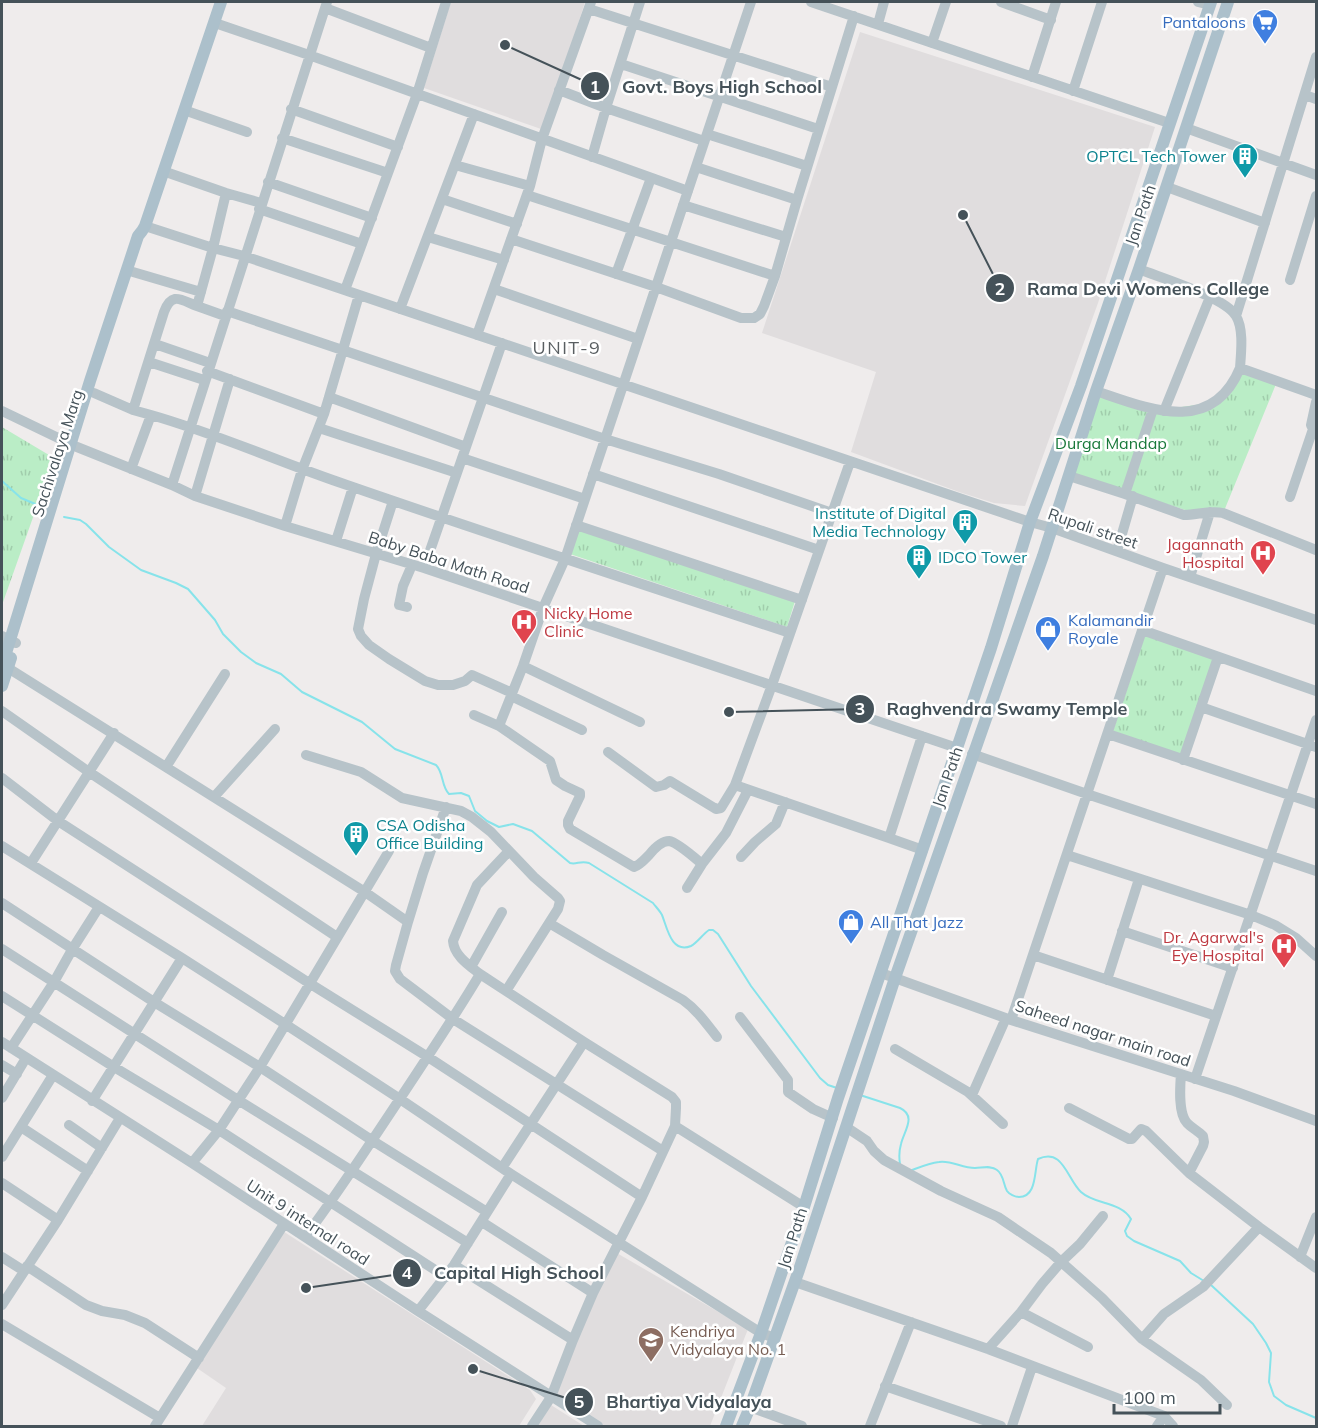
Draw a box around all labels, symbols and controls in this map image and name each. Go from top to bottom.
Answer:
supermarket icon: Pantaloons [1250,7,1280,45]
place label: Pantaloons [1162,12,1246,32]
callout: Govt. Boys High School [580,68,834,104]
text: 1 [590,75,600,98]
text: Govt. Boys High School [622,75,822,98]
building icon: OPTCL Tech Tower [1230,141,1260,179]
place label: OPTCL Tech Tower [1086,146,1226,166]
street label: Jan Path [1120,182,1160,248]
callout: Rama Devi Womens College [985,270,1281,306]
text: 2 [995,277,1005,300]
text: Rama Devi Womens College [1027,277,1269,300]
district label: UNIT-9 [533,336,601,359]
street label: Sachivalaya Marg [27,387,87,519]
park label: Durga Mandap [1055,433,1167,453]
place label: Institute of Digital Media Technology [812,503,946,541]
street label: Rupali street [1046,503,1141,553]
building icon: Institute of Digital Media Technology [950,507,980,545]
street label: Baby Baba Math Road [366,527,532,597]
place label: Jagannath Hospital [1167,534,1244,572]
hospital icon: Jagannath Hospital [1248,538,1278,576]
building icon: IDCO Tower [904,542,934,580]
place label: IDCO Tower [938,547,1027,567]
place label: Nicky Home Clinic [544,603,632,641]
hospital icon: Nicky Home Clinic [509,607,539,645]
place label: Kalamandir Royale [1068,610,1154,648]
shop icon: Kalamandir Royale [1033,614,1063,652]
callout: Raghvendra Swamy Temple [845,691,1140,727]
text: 3 [855,697,865,720]
text: Raghvendra Swamy Temple [887,697,1128,720]
street label: Jan Path [927,744,967,810]
place label: CSA Odisha Office Building [376,815,484,853]
building icon: CSA Odisha Office Building [341,819,371,857]
shop icon: All That Jazz [836,907,866,945]
place label: All That Jazz [870,912,963,932]
place label: Dr. Agarwal's Eye Hospital [1163,927,1264,965]
hospital icon: Dr. Agarwal's Eye Hospital [1269,931,1299,969]
street label: Saheed nagar main road [1013,995,1193,1071]
street label: Unit 9 internal road [243,1175,373,1269]
street label: Jan Path [773,1205,811,1271]
callout: Capital High School [392,1255,616,1291]
text: 4 [402,1261,413,1284]
text: Capital High School [434,1261,604,1284]
place label: Kendriya Vidyalaya No. 1 [670,1321,786,1359]
school or university icon: Kendriya Vidyalaya No. 1 [636,1325,666,1363]
scale bar [1114,1377,1220,1415]
callout: Bhartiya Vidyalaya [564,1384,784,1420]
text: 100 m [1123,1386,1176,1409]
text: 5 [574,1390,585,1413]
text: Bhartiya Vidyalaya [606,1390,772,1413]

